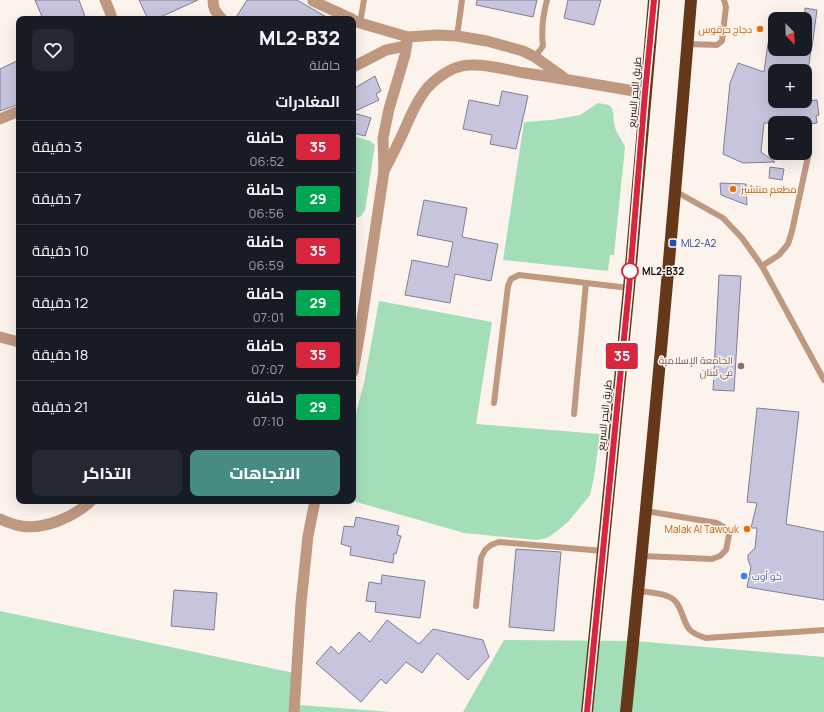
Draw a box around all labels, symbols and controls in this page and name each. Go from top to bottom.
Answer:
north arrow [768,12,812,56]
map controls [768,12,812,160]
place label: دجاج حرقوس [698,22,752,36]
marker: دجاج حرقوس [755,24,765,34]
text: ML2-B32 [259,25,340,51]
button: heart [32,29,74,71]
text: حافلة [310,56,340,74]
street label: طريق البحر السريع [624,56,644,128]
button: + [768,64,812,108]
text: المغادرات [275,91,340,112]
button: − [768,116,812,160]
text: حافلة [246,127,284,148]
text: 3 دقيقة [32,136,82,157]
text: 35 [310,137,326,156]
text: 06:52 [250,152,284,170]
text: حافلة [246,179,284,200]
place label: مطعم منتشيز [740,182,797,197]
marker: مطعم منتشيز [728,184,738,194]
text: 7 دقيقة [32,188,82,209]
text: 29 [309,189,327,208]
text: 06:56 [249,204,284,222]
text: حافلة [246,231,284,252]
place label: ML2-A2 [681,236,717,250]
marker: ML2-A2 [668,238,678,248]
text: 10 دقيقة [32,240,89,261]
text: 35 [310,241,326,260]
text: 06:59 [249,256,284,274]
marker: ML2-B32 [621,262,639,280]
place label: ML2-B32 [642,264,684,278]
text: حافلة [246,283,284,304]
text: 12 دقيقة [32,292,88,313]
text: 29 [309,293,327,312]
text: 07:01 [253,308,284,326]
text: حافلة [246,335,284,356]
line badge: 35 [604,343,640,369]
text: 18 دقيقة [32,344,89,365]
text: 35 [310,345,326,364]
text: 35 [614,346,630,365]
place label: الجامعة الإسلامية في لبنان [659,353,733,380]
text: 07:07 [251,360,284,378]
marker: الجامعة الإسلامية في لبنان [736,361,746,371]
street label: طريق البحر السريع [593,379,615,451]
text: حافلة [246,387,284,408]
text: 21 دقيقة [32,396,88,417]
text: 29 [309,397,327,416]
text: 07:10 [253,412,284,430]
button: التذاكر [32,450,182,496]
button: الاتجاهات [190,450,340,496]
place label: Malak Al Tawouk [665,522,740,536]
marker: Malak Al Tawouk [742,524,752,534]
place label: كو أوب [752,569,782,583]
marker: كو أوب [739,571,749,581]

